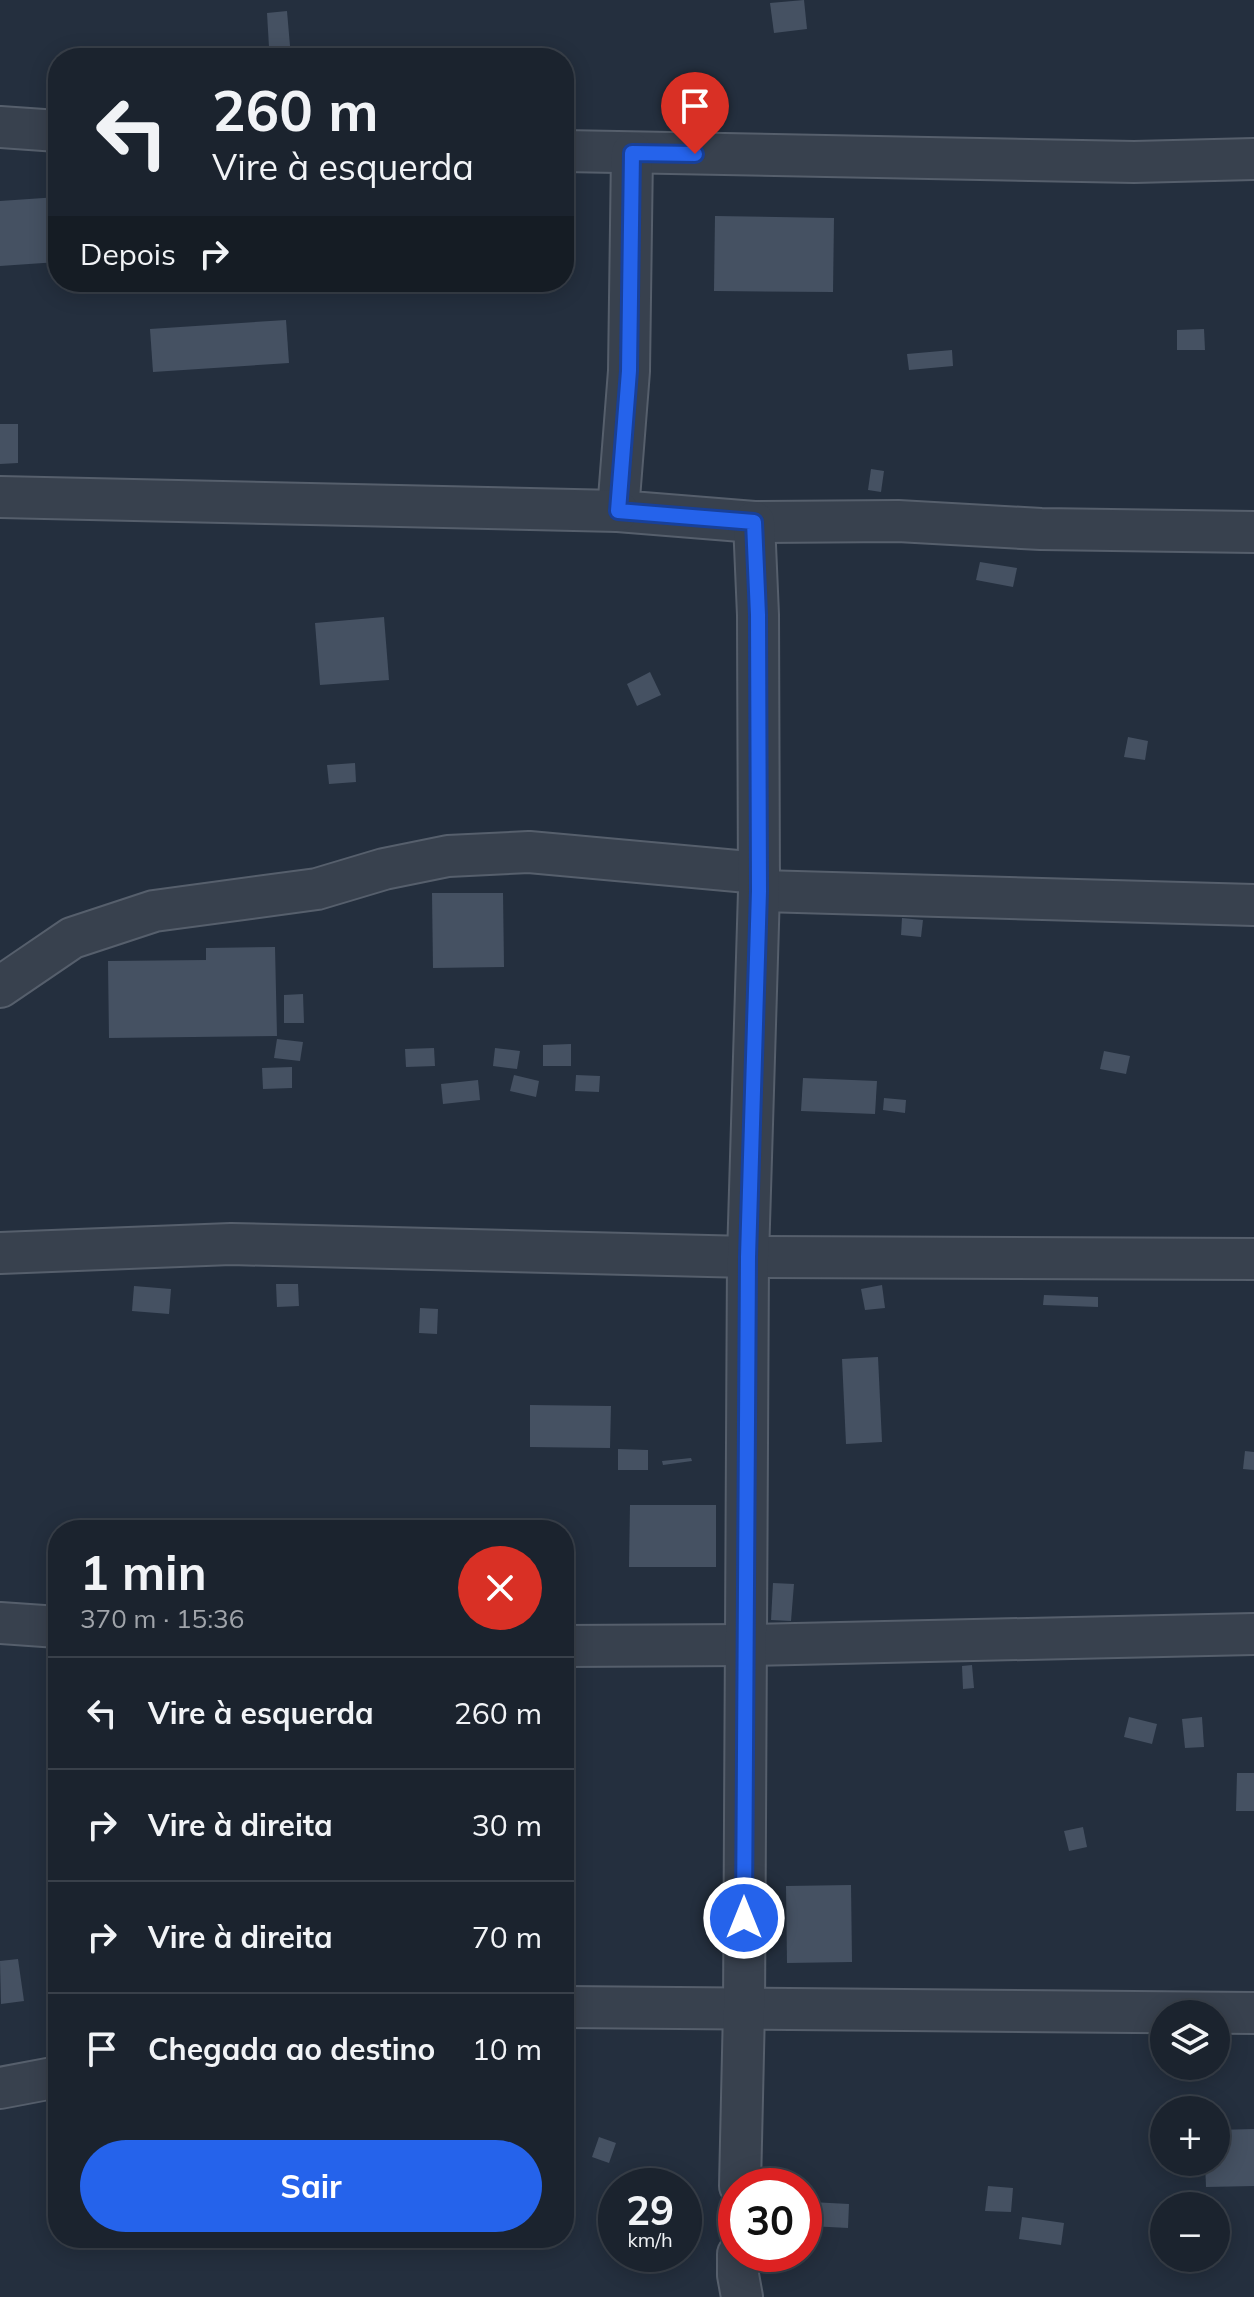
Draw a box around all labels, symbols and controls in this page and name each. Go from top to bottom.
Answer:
pin [661,72,729,154]
text: 260 m [212,75,379,145]
icon: left [80,80,184,184]
icon: arrive [673,84,717,128]
text: Vire à esquerda [212,144,474,189]
icon: right [192,232,236,276]
text: Depois [80,235,176,273]
text: 1 min [80,1542,207,1602]
button: close [458,1546,542,1630]
text: 370 m · 15:36 [80,1602,244,1635]
icon: left [80,1691,124,1735]
text: Vire à esquerda [148,1694,374,1732]
text: 260 m [454,1694,542,1732]
icon: right [80,1803,124,1847]
text: Vire à direita [148,1806,333,1844]
text: 30 m [472,1806,542,1844]
position arrow [702,1876,786,1960]
icon: right [80,1915,124,1959]
text: Vire à direita [148,1918,333,1956]
text: 70 m [472,1918,542,1956]
map controls [1150,2000,1230,2272]
button: layers [1150,2000,1230,2080]
icon: arrive [80,2027,124,2071]
text: Chegada ao destino [148,2030,435,2068]
text: 10 m [472,2030,542,2068]
button: + [1150,2096,1230,2176]
button: Sair [80,2140,542,2232]
speed limit sign: 30 [718,2168,822,2272]
text: 29 [626,2185,674,2235]
button: − [1150,2192,1230,2272]
text: km/h [627,2227,673,2252]

